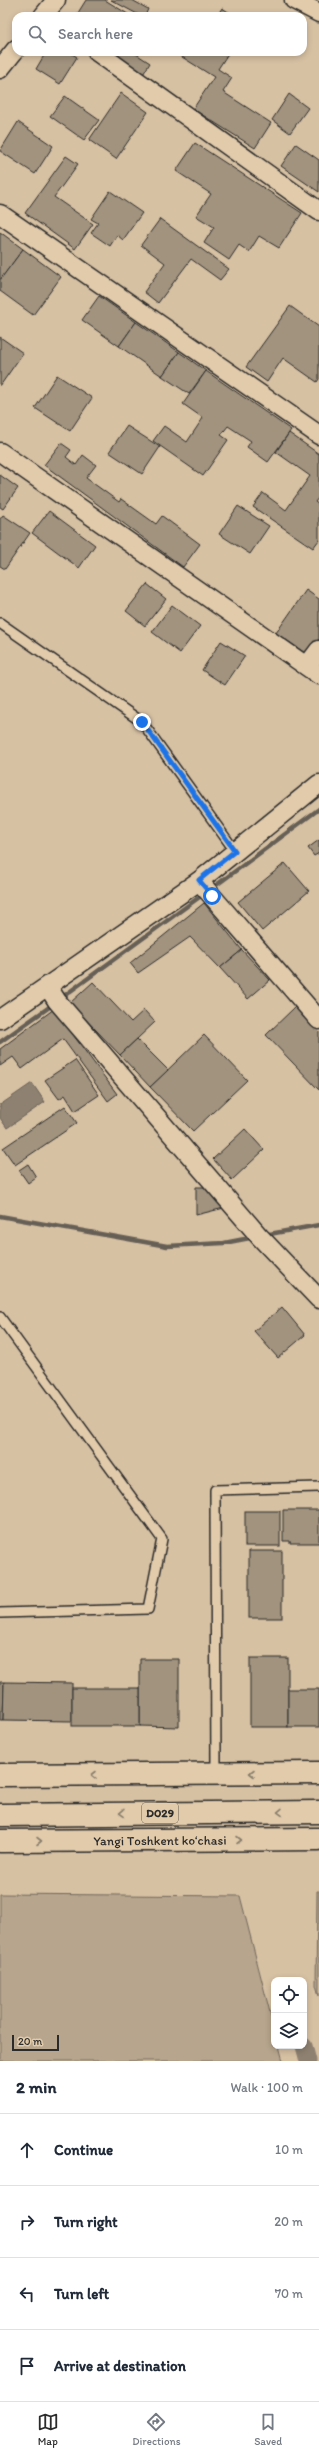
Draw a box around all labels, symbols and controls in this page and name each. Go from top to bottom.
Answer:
search box [12,12,307,56]
icon: search [26,23,48,45]
text: Search here [58,25,133,43]
route end [133,713,151,731]
route start [203,887,221,905]
one-way arrow [249,1769,255,1778]
one-way arrow [91,1771,97,1779]
road number: D029 [142,1803,178,1823]
one-way arrow [277,1808,283,1816]
one-way arrow [119,1809,125,1817]
street label: Yangi Toshkent ko‘chasi [93,1832,227,1848]
one-way arrow [236,1836,242,1844]
one-way arrow [36,1837,42,1845]
map controls [271,1977,307,2049]
button: locate [271,1977,307,2013]
button: layers [271,2013,307,2049]
scale bar [12,2033,59,2052]
text: 20 m [18,2035,42,2048]
text: 2 min [16,2077,56,2097]
text: Walk · 100 m [230,2080,303,2095]
icon: ahead [16,2139,38,2161]
text: Continue [54,2141,113,2159]
text: 10 m [275,2142,303,2157]
icon: right [16,2211,38,2233]
text: Turn right [54,2213,118,2231]
text: 20 m [274,2214,303,2229]
icon: left [16,2283,38,2305]
text: Turn left [54,2285,109,2303]
text: 70 m [275,2286,303,2301]
icon: arrive [16,2355,38,2377]
text: Arrive at destination [54,2357,186,2375]
tab: Map [37,2411,59,2448]
tab: Directions [132,2411,181,2448]
tab: Saved [254,2411,282,2448]

